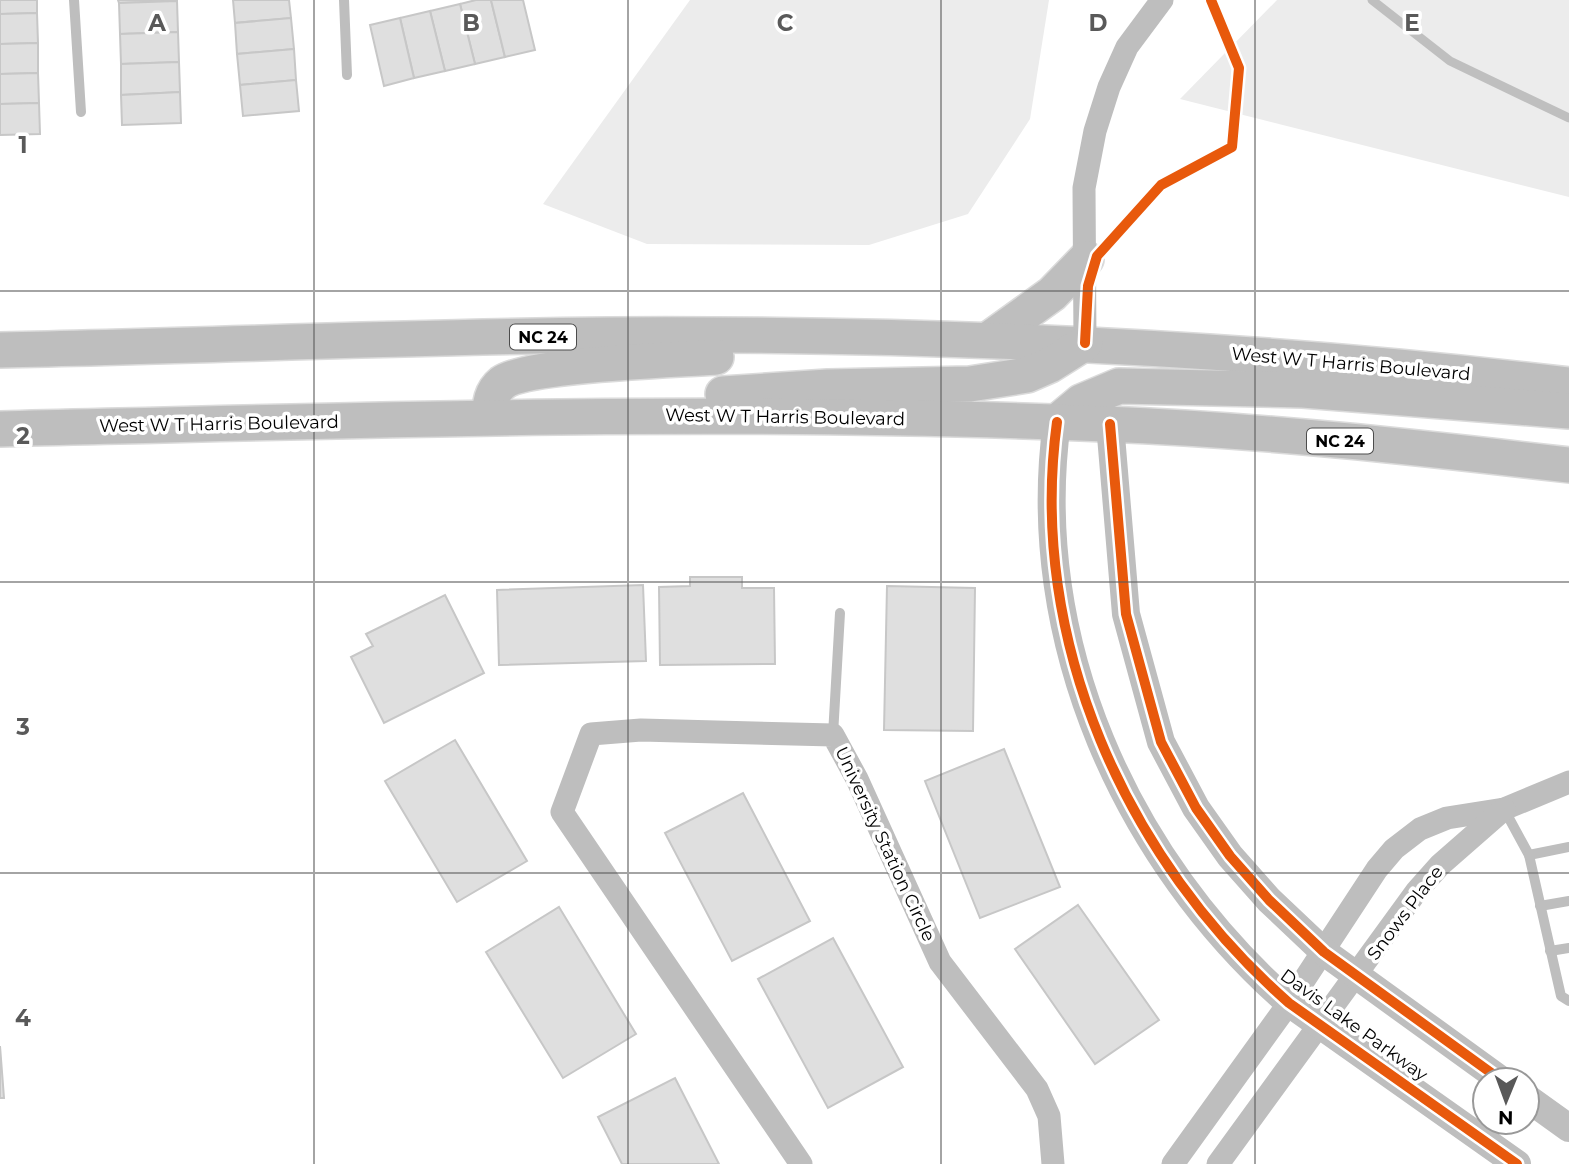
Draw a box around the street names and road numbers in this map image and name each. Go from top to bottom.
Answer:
road number: NC 24 [510,324,576,350]
street label: West W T Harris Boulevard [1231,343,1471,385]
street label: West W T Harris Boulevard [665,404,905,430]
street label: West W T Harris Boulevard [99,411,339,437]
road number: NC 24 [1307,428,1373,454]
street label: University Station Circle [830,743,940,945]
street label: Snows Place [1362,861,1448,965]
street label: Davis Lake Parkway [1276,964,1432,1086]

